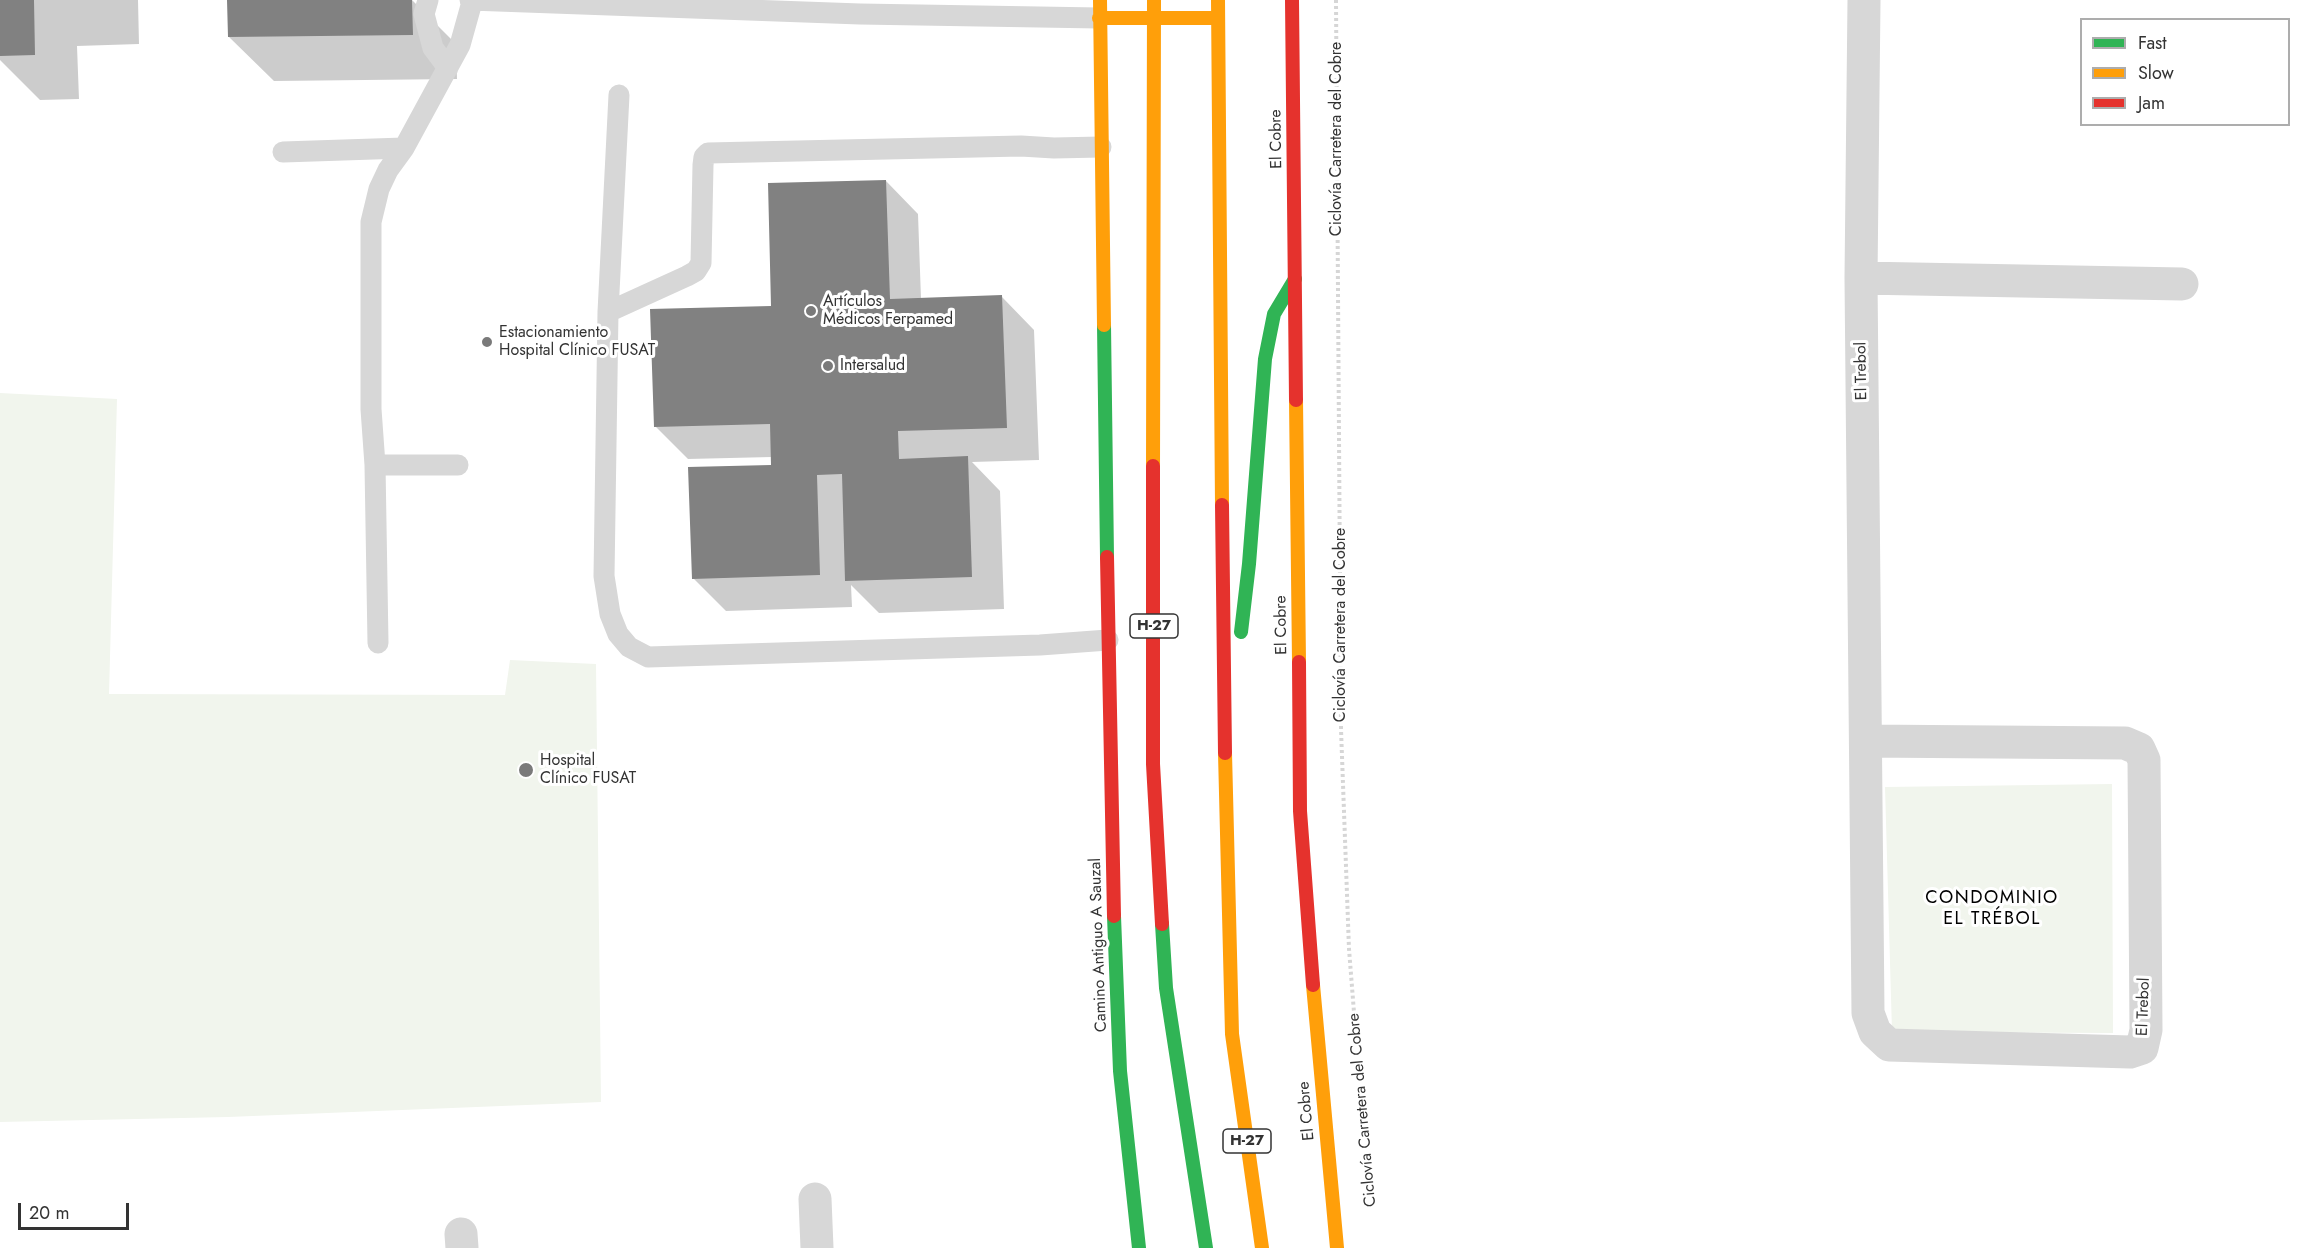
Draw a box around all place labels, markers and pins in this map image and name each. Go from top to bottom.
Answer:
place label: Artículos Médicos Ferpamed [823,292,953,330]
marker: Artículos Médicos Ferpamed [804,304,818,318]
place label: Estacionamiento Hospital Clínico FUSAT [499,323,655,361]
marker: Estacionamiento Hospital Clínico FUSAT [480,335,494,349]
place label: Intersalud [840,356,905,376]
marker: Intersalud [821,359,835,373]
place label: Hospital Clínico FUSAT [540,751,636,789]
marker: Hospital Clínico FUSAT [517,761,535,779]

